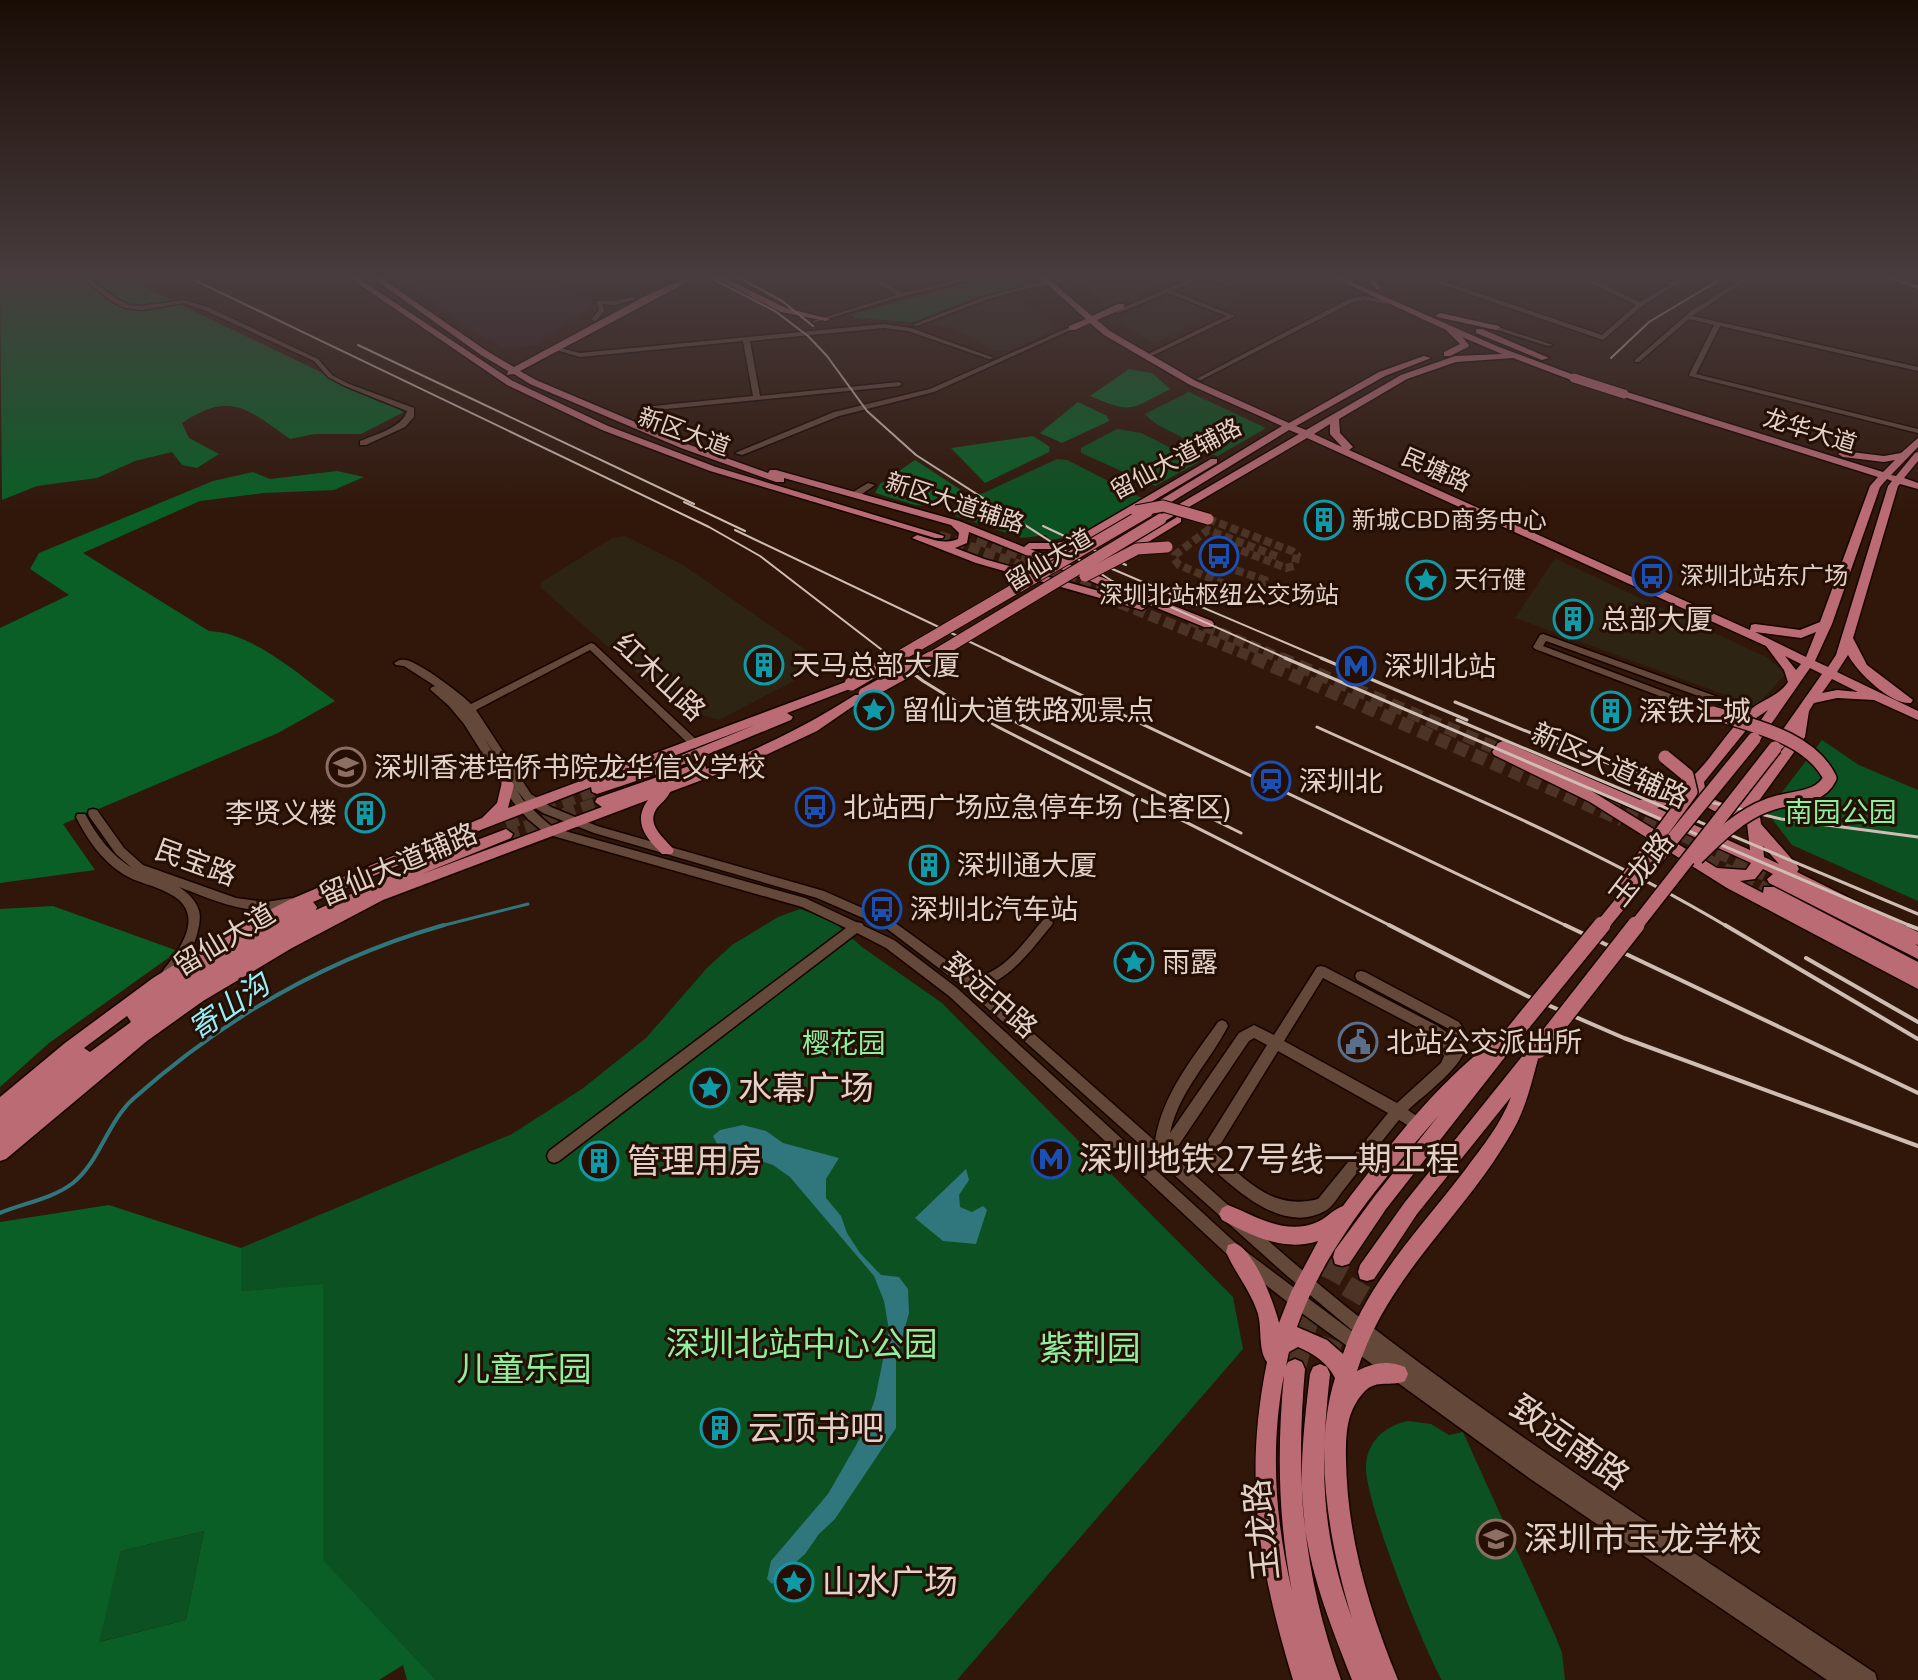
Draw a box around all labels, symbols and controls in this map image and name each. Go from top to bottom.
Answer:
street label: 新区大道 [634,401,735,462]
street label: 龙华大道 [1760,402,1861,458]
street label: 留仙大道辅路 [1105,411,1246,505]
street label: 民塘路 [1397,441,1475,497]
street label: 新区大道辅路 [882,466,1028,539]
building icon: 新城CBD商务中心 [1303,499,1345,541]
place label: 新城CBD商务中心 [1352,504,1547,534]
street label: 留仙大道 [1000,522,1097,597]
bus stop icon: 深圳北站枢纽公交场站 [1198,535,1240,577]
bus stop icon: 深圳北站东广场 [1631,555,1673,597]
place icon: 天行健 [1405,559,1447,601]
place label: 深圳北站东广场 [1680,560,1848,590]
place label: 天行健 [1454,564,1526,594]
place label: 深圳北站枢纽公交场站 [1099,579,1339,609]
building icon: 总部大厦 [1552,598,1594,640]
place label: 总部大厦 [1601,601,1713,636]
street label: 红木山路 [607,626,713,728]
building icon: 天马总部大厦 [743,644,785,686]
metro station icon: 深圳北站 [1335,645,1377,687]
place label: 天马总部大厦 [792,647,960,682]
place label: 深圳北站 [1384,648,1496,683]
place icon: 留仙大道铁路观景点 [853,689,895,731]
building icon: 深铁汇城 [1590,690,1632,732]
place label: 留仙大道铁路观景点 [902,692,1154,727]
place label: 深铁汇城 [1639,693,1751,728]
street label: 新区大道辅路 [1526,714,1694,815]
school or university icon: 深圳香港培侨书院龙华信义学校 [325,746,367,788]
place label: 深圳香港培侨书院龙华信义学校 [374,749,766,784]
station icon: 深圳北 [1250,760,1292,802]
place label: 深圳北 [1299,763,1383,798]
bus stop icon: 北站西广场应急停车场 (上客区) [794,786,836,828]
place label: 北站西广场应急停车场 (上客区) [843,789,1232,824]
building icon: 李贤义楼 [344,792,386,834]
park label: 南园公园 [1785,794,1897,829]
place label: 李贤义楼 [225,795,337,830]
street label: 留仙大道辅路 [314,815,482,912]
street label: 玉龙路 [1601,825,1680,913]
street label: 民宝路 [151,831,242,892]
building icon: 深圳通大厦 [908,844,950,886]
place label: 深圳通大厦 [957,847,1097,882]
bus stop icon: 深圳北汽车站 [861,888,903,930]
place label: 深圳北汽车站 [910,891,1078,926]
street label: 留仙大道 [167,895,281,982]
place icon: 雨露 [1113,941,1155,983]
place label: 雨露 [1162,944,1218,979]
street label: 致远中路 [938,945,1045,1045]
water label: 寄山沟 [181,963,279,1048]
public building icon: 北站公交派出所 [1337,1021,1379,1063]
place label: 北站公交派出所 [1386,1024,1582,1059]
park label: 樱花园 [802,1025,886,1060]
place label: 水幕广场 [738,1066,874,1109]
place icon: 水幕广场 [689,1067,731,1109]
place label: 深圳地铁27号线一期工程 [1079,1137,1460,1180]
metro station icon: 深圳地铁27号线一期工程 [1030,1138,1072,1180]
place label: 管理用房 [627,1139,763,1182]
building icon: 管理用房 [578,1140,620,1182]
park label: 深圳北站中心公园 [666,1322,938,1365]
park label: 紫荆园 [1039,1326,1141,1369]
park label: 儿童乐园 [456,1347,592,1390]
street label: 致远南路 [1502,1385,1638,1498]
place label: 云顶书吧 [748,1406,884,1449]
building icon: 云顶书吧 [699,1407,741,1449]
street label: 玉龙路 [1234,1477,1287,1583]
place label: 深圳市玉龙学校 [1524,1517,1762,1560]
school or university icon: 深圳市玉龙学校 [1475,1518,1517,1560]
place label: 山水广场 [822,1560,958,1603]
place icon: 山水广场 [773,1561,815,1603]

